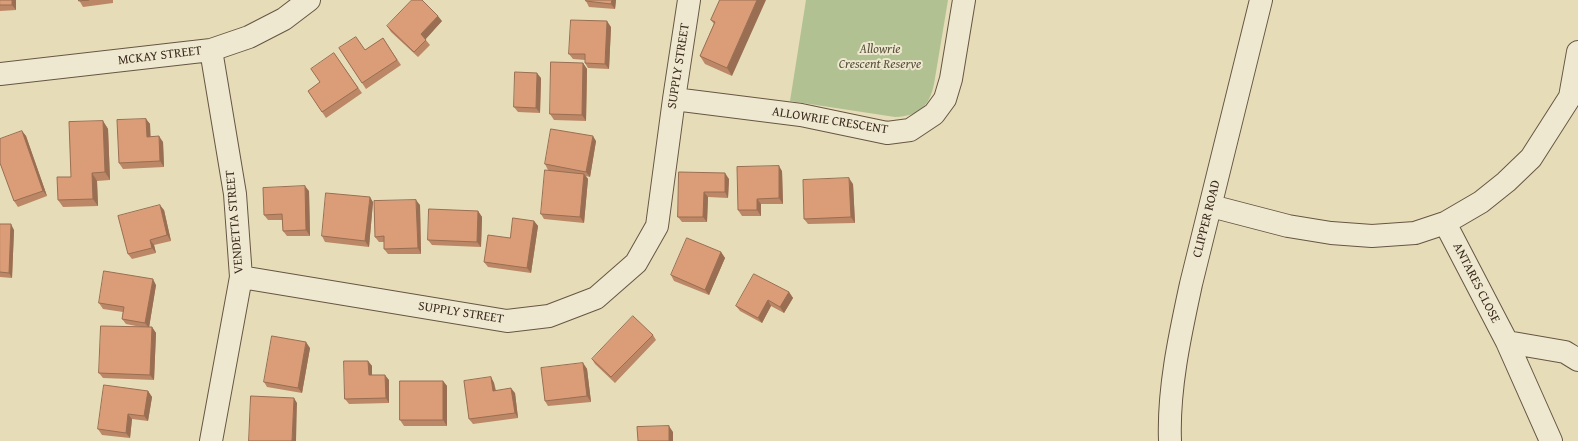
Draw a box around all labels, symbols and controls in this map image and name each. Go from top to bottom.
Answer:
street label: SUPPLY STREET [665,22,693,110]
park label: Allowrie Crescent Reserve [839,42,921,73]
street label: MCKAY STREET [117,43,203,69]
street label: ALLOWRIE CRESCENT [771,104,889,138]
street label: VENDETTA STREET [223,169,247,275]
street label: CLIPPER ROAD [1190,179,1224,259]
street label: ANTARES CLOSE [1449,240,1503,326]
street label: SUPPLY STREET [417,299,505,327]

